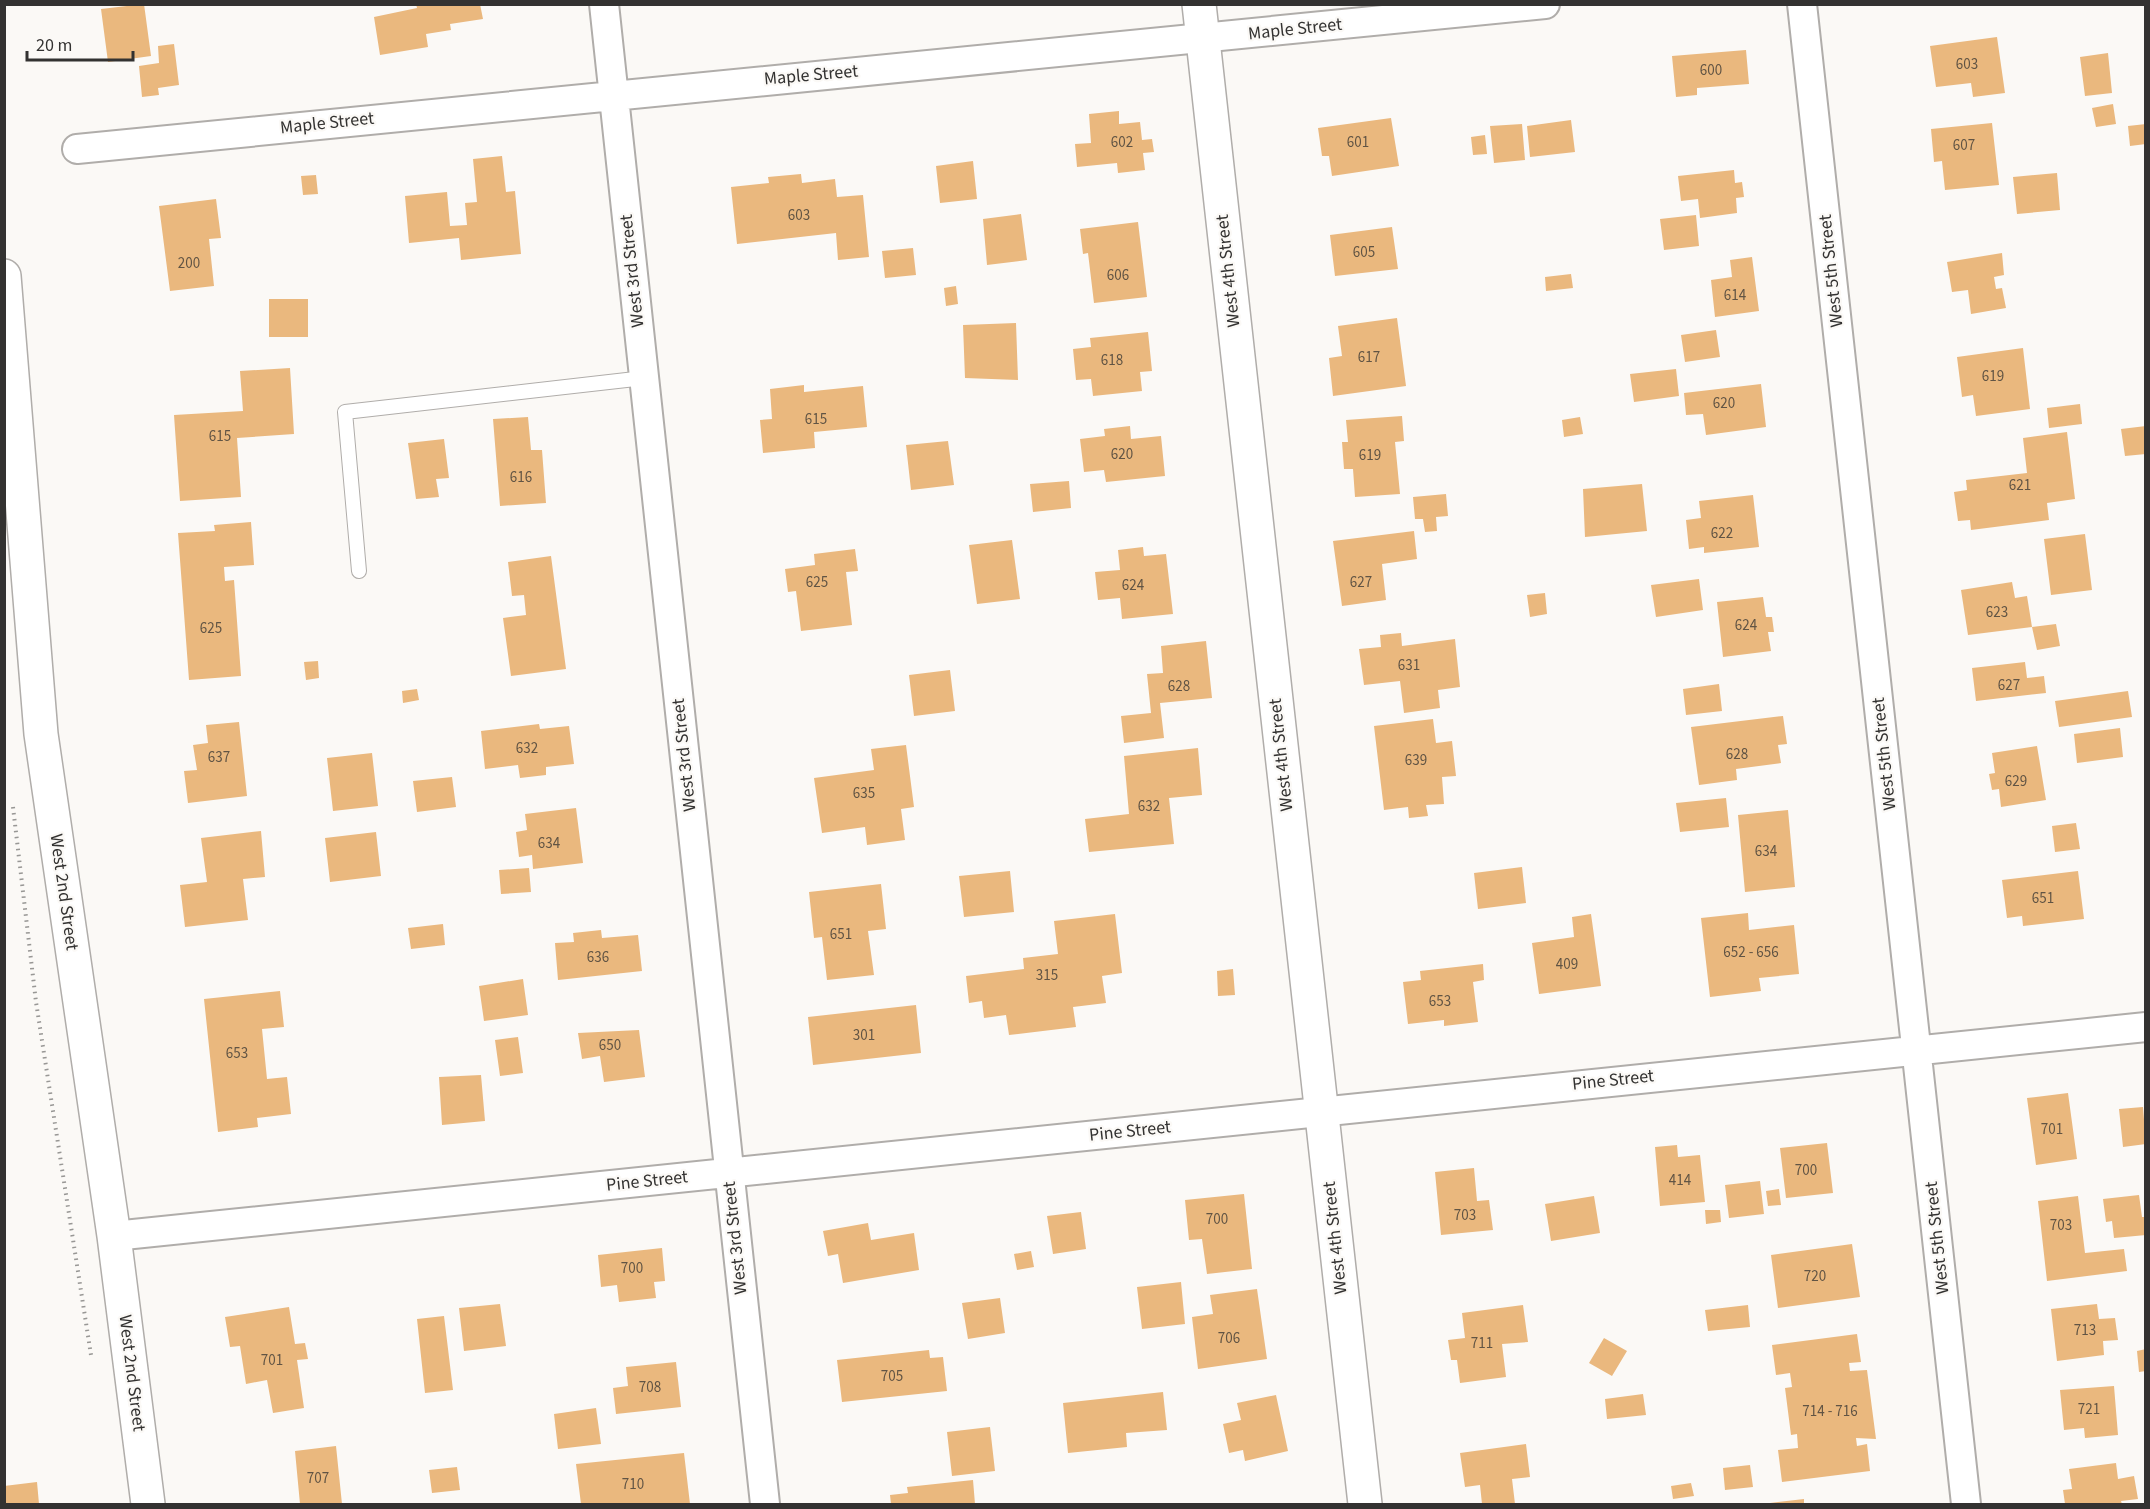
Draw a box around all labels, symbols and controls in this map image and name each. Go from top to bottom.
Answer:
street label: Maple Street [1247,12,1343,46]
scale bar [27,24,134,62]
text: 20 m [36,33,72,58]
house number: 603 [1956,54,1978,75]
street label: Maple Street [763,58,859,92]
house number: 600 [1700,60,1722,81]
street label: Maple Street [279,106,375,140]
house number: 602 [1111,132,1133,153]
house number: 601 [1347,132,1369,153]
house number: 607 [1953,135,1975,156]
house number: 603 [788,205,810,226]
street label: West 3rd Street [614,213,650,329]
street label: West 4th Street [1210,213,1246,329]
street label: West 5th Street [1813,213,1849,329]
house number: 605 [1353,242,1375,263]
house number: 200 [178,253,200,274]
house number: 606 [1107,265,1129,286]
house number: 614 [1724,285,1747,306]
house number: 617 [1358,347,1380,368]
house number: 618 [1101,350,1123,371]
house number: 619 [1982,366,2004,387]
house number: 620 [1713,393,1735,414]
house number: 615 [805,409,827,430]
house number: 615 [209,426,231,447]
house number: 620 [1111,444,1133,465]
house number: 619 [1359,445,1381,466]
house number: 616 [510,467,532,488]
house number: 621 [2009,475,2031,496]
house number: 622 [1711,523,1733,544]
house number: 625 [806,572,828,593]
house number: 627 [1350,572,1372,593]
house number: 624 [1122,575,1145,596]
house number: 623 [1986,602,2008,623]
house number: 624 [1735,615,1758,636]
house number: 625 [200,618,222,639]
house number: 631 [1398,655,1420,676]
house number: 627 [1998,675,2020,696]
house number: 628 [1168,676,1190,697]
street label: West 5th Street [1866,696,1902,812]
street label: West 3rd Street [666,697,702,813]
street label: West 4th Street [1263,697,1299,813]
house number: 632 [516,738,538,759]
house number: 628 [1726,744,1748,765]
house number: 637 [208,747,230,768]
house number: 639 [1405,750,1427,771]
house number: 629 [2005,771,2027,792]
house number: 635 [853,783,875,804]
house number: 632 [1138,796,1160,817]
street label: West 2nd Street [43,832,85,952]
house number: 634 [538,833,561,854]
house number: 634 [1755,841,1778,862]
house number: 651 [2032,888,2054,909]
house number: 651 [830,924,852,945]
house number: 652 - 656 [1723,942,1779,963]
house number: 636 [587,947,609,968]
house number: 409 [1556,954,1578,975]
house number: 315 [1036,965,1058,986]
house number: 653 [1429,991,1451,1012]
house number: 301 [853,1025,875,1046]
house number: 650 [599,1035,621,1056]
house number: 653 [226,1043,248,1064]
street label: Pine Street [1571,1063,1655,1097]
street label: Pine Street [1088,1114,1172,1148]
house number: 701 [2041,1119,2063,1140]
house number: 700 [1795,1160,1817,1181]
street label: Pine Street [605,1164,689,1198]
house number: 414 [1669,1170,1692,1191]
street label: West 3rd Street [717,1180,753,1296]
street label: West 4th Street [1317,1180,1353,1296]
street label: West 5th Street [1919,1180,1955,1296]
house number: 703 [1454,1205,1476,1226]
house number: 700 [1206,1209,1228,1230]
house number: 703 [2050,1215,2072,1236]
house number: 700 [621,1258,643,1279]
house number: 720 [1804,1266,1826,1287]
street label: West 2nd Street [112,1313,152,1433]
house number: 713 [2074,1320,2096,1341]
house number: 706 [1218,1328,1240,1349]
house number: 711 [1471,1333,1493,1354]
house number: 701 [261,1350,283,1371]
house number: 705 [881,1366,903,1387]
house number: 708 [639,1377,661,1398]
house number: 721 [2078,1399,2100,1420]
house number: 714 - 716 [1802,1401,1858,1422]
house number: 707 [307,1468,329,1489]
house number: 710 [622,1474,644,1495]

